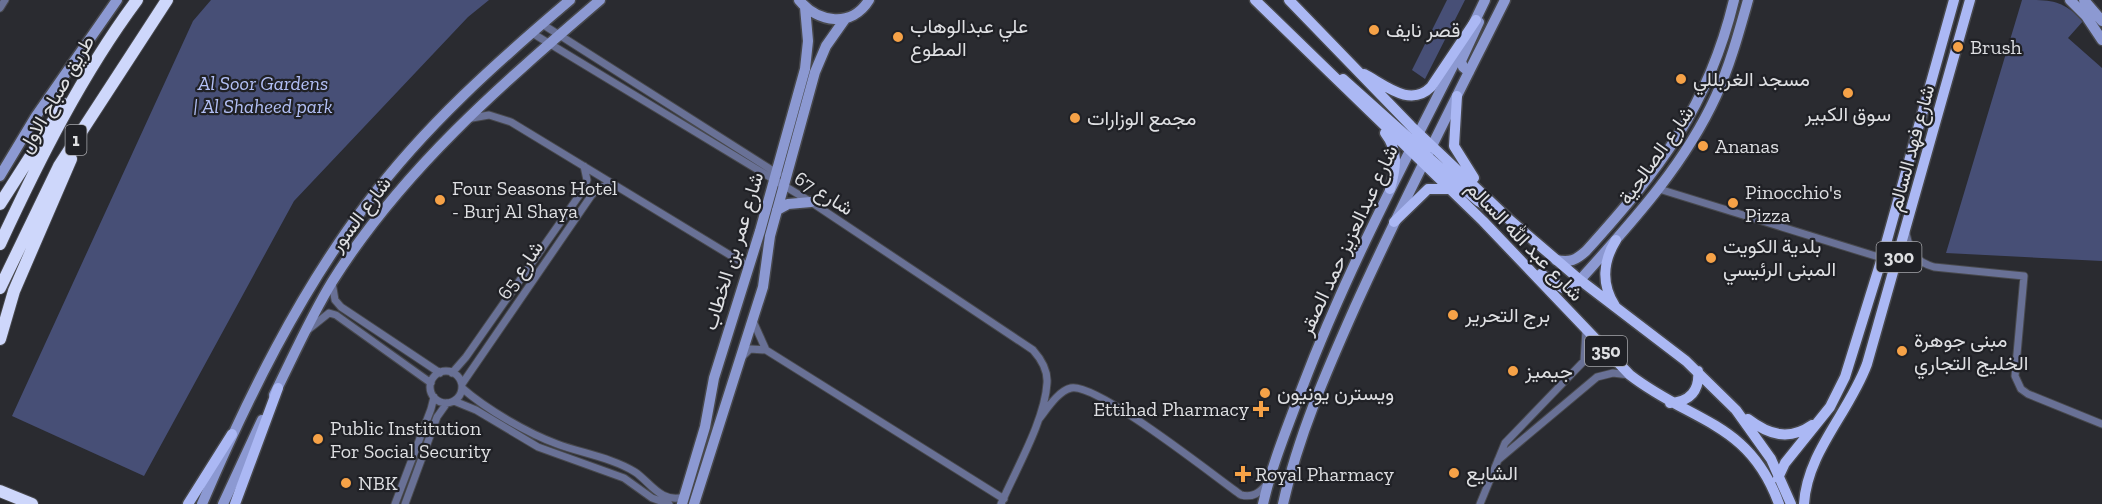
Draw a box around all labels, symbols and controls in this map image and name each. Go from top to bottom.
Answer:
place label: علي عبدالوهاب المطوع [910,14,1028,63]
place label: قصر نايف [1386,18,1460,43]
marker: قصر نايف [1367,23,1381,37]
marker: علي عبدالوهاب المطوع [891,30,905,44]
street label: طريق صباح الاول [13,31,101,158]
place label: Brush [1970,35,2022,59]
marker: Brush [1951,40,1965,54]
place label: مسجد الغربللي [1693,67,1810,96]
park label: Al Soor Gardens | Al Shaheed park [193,71,333,118]
marker: مسجد الغربللي [1674,72,1688,86]
street label: شارع فهد السالم [1883,82,1941,214]
marker: سوق الكبير [1841,86,1855,100]
street label: شارع الصالحية [1613,101,1700,210]
place label: سوق الكبير [1804,102,1891,127]
place label: مجمع الوزارات [1087,106,1196,132]
marker: مجمع الوزارات [1068,111,1082,125]
road number: 1 [66,125,86,155]
place label: Ananas [1715,134,1779,158]
marker: Ananas [1696,139,1710,153]
street label: شارع عبدالعزيز حمد الصقر [1293,141,1404,341]
street label: شارع 67 [789,166,858,222]
street label: شارع عمر بن الخطاب [698,169,770,334]
street label: شارع السور [323,172,398,258]
place label: Four Seasons Hotel - Burj Al Shaya [452,176,617,223]
street label: شارع عبد الله السالم [1460,176,1589,308]
place label: Pinocchio's Pizza [1745,180,1842,227]
marker: Four Seasons Hotel - Burj Al Shaya [433,193,447,207]
marker: Pinocchio's Pizza [1726,196,1740,210]
place label: بلدية الكويت المبنى الرئيسي [1723,234,1836,286]
street label: شارع 65 [492,236,550,305]
road number: 300 [1876,242,1922,272]
marker: بلدية الكويت المبنى الرئيسي [1704,251,1718,265]
place label: برج التحرير [1464,303,1550,329]
marker: برج التحرير [1446,308,1460,322]
place label: مبنى جوهرة الخليج التجاري [1914,328,2028,380]
road number: 350 [1585,336,1627,366]
marker: مبنى جوهرة الخليج التجاري [1895,344,1909,358]
place label: جيميز [1524,359,1573,384]
marker: جيميز [1506,364,1520,378]
place label: ويسترن يونيون [1277,381,1394,406]
marker: ويسترن يونيون [1258,386,1272,400]
place label: Ettihad Pharmacy [1093,397,1250,421]
marker: Ettihad Pharmacy [1254,402,1268,416]
place label: Public Institution For Social Security [330,416,492,463]
marker: Public Institution For Social Security [311,432,325,446]
place label: الشايع [1466,461,1518,487]
place label: Royal Pharmacy [1255,462,1395,486]
marker: الشايع [1447,466,1461,480]
marker: Royal Pharmacy [1236,467,1250,481]
place label: NBK [358,471,398,495]
marker: NBK [339,476,353,490]

